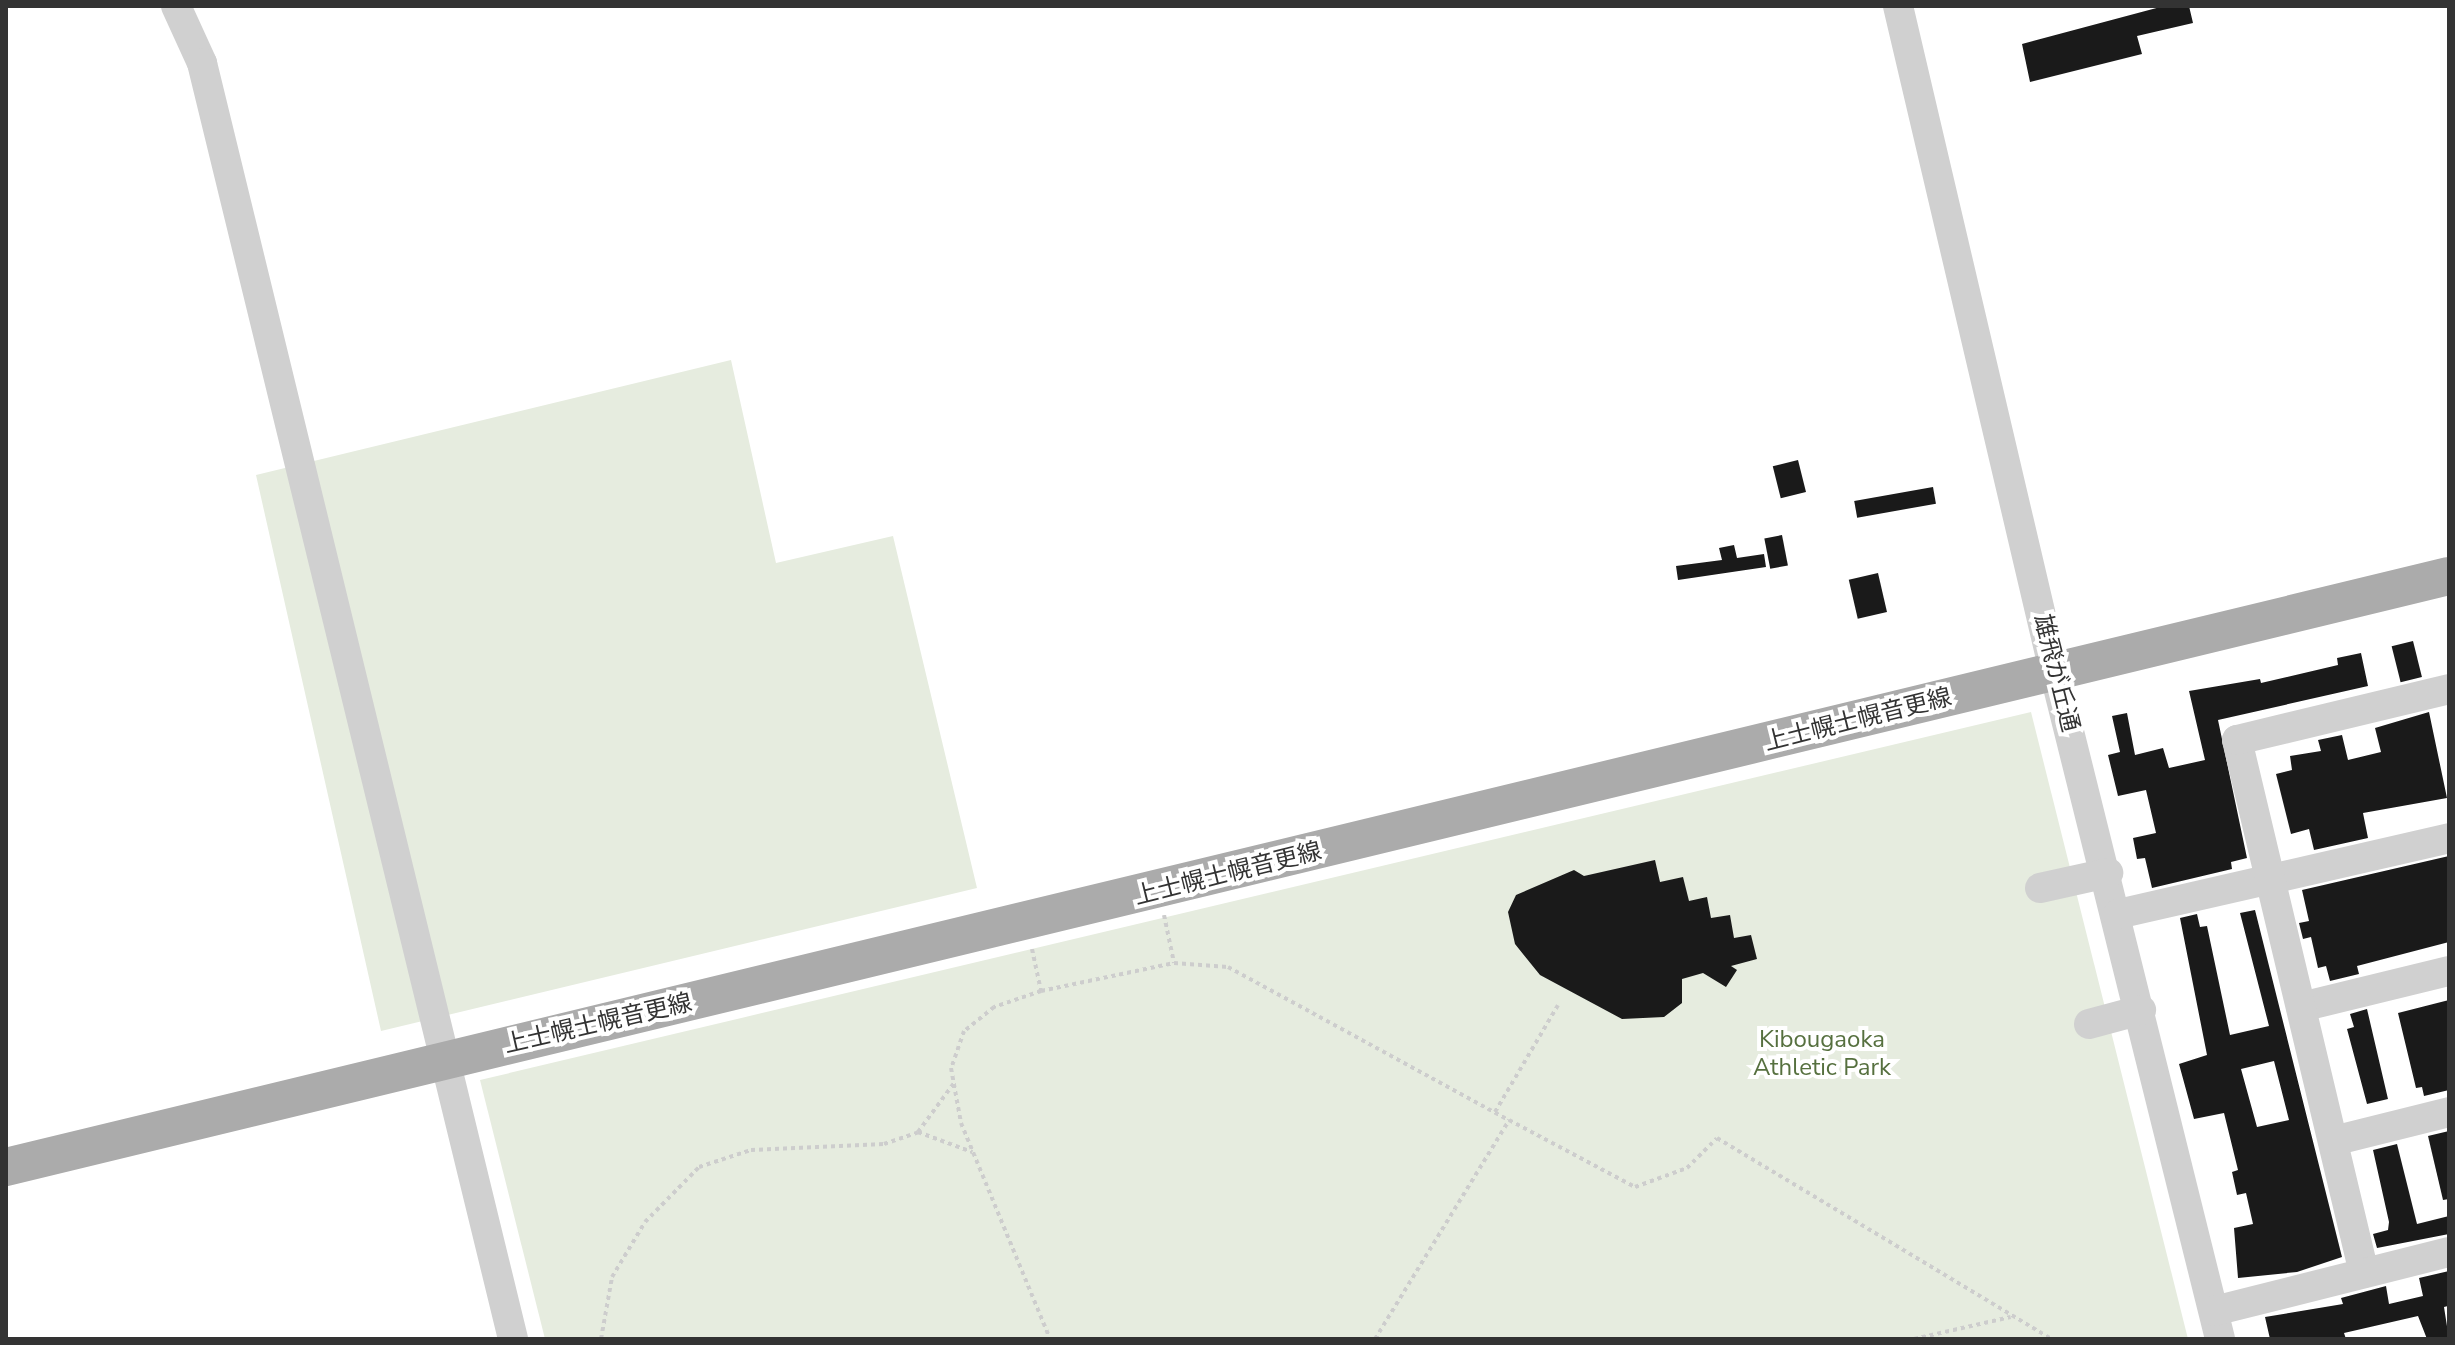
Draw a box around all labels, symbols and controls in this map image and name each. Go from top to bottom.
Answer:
street label: 雄飛が丘通 [2028,611,2084,735]
street label: 上士幌士幌音更線 [1761,683,1955,757]
street label: 上士幌士幌音更線 [1131,837,1325,911]
street label: 上士幌士幌音更線 [501,988,695,1060]
park label: Kibougaoka Athletic Park [1753,1026,1891,1082]

